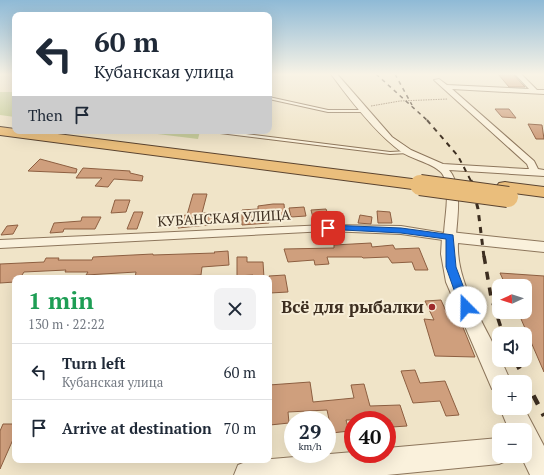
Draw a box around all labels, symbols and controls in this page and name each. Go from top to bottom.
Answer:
text: 60 m [94,23,159,60]
icon: left [28,28,80,80]
text: Кубанская улица [94,59,234,83]
icon: arrive [71,104,93,126]
text: Then [28,105,63,125]
street label: КУБАНСКАЯ УЛИЦА [157,204,292,230]
pin [311,211,345,245]
icon: arrive [317,217,339,239]
north arrow [492,279,532,319]
map controls [492,279,532,463]
text: 1 min [28,284,94,316]
position arrow [445,286,487,328]
button: close [214,288,256,330]
place label: Всё для рыбалки [281,295,424,318]
marker: Всё для рыбалки [427,302,437,312]
text: 130 m · 22:22 [28,315,105,333]
button: sound [492,327,532,367]
text: Turn left [62,353,126,373]
icon: left [28,361,50,383]
text: 60 m [223,362,256,382]
text: Кубанская улица [62,373,163,391]
button: + [492,375,532,415]
speed limit sign: 40 [344,411,396,463]
icon: arrive [28,417,50,439]
text: Arrive at destination [62,418,212,438]
text: 70 m [224,418,256,438]
text: 29 [299,418,321,445]
button: − [492,423,532,463]
text: km/h [298,440,322,453]

